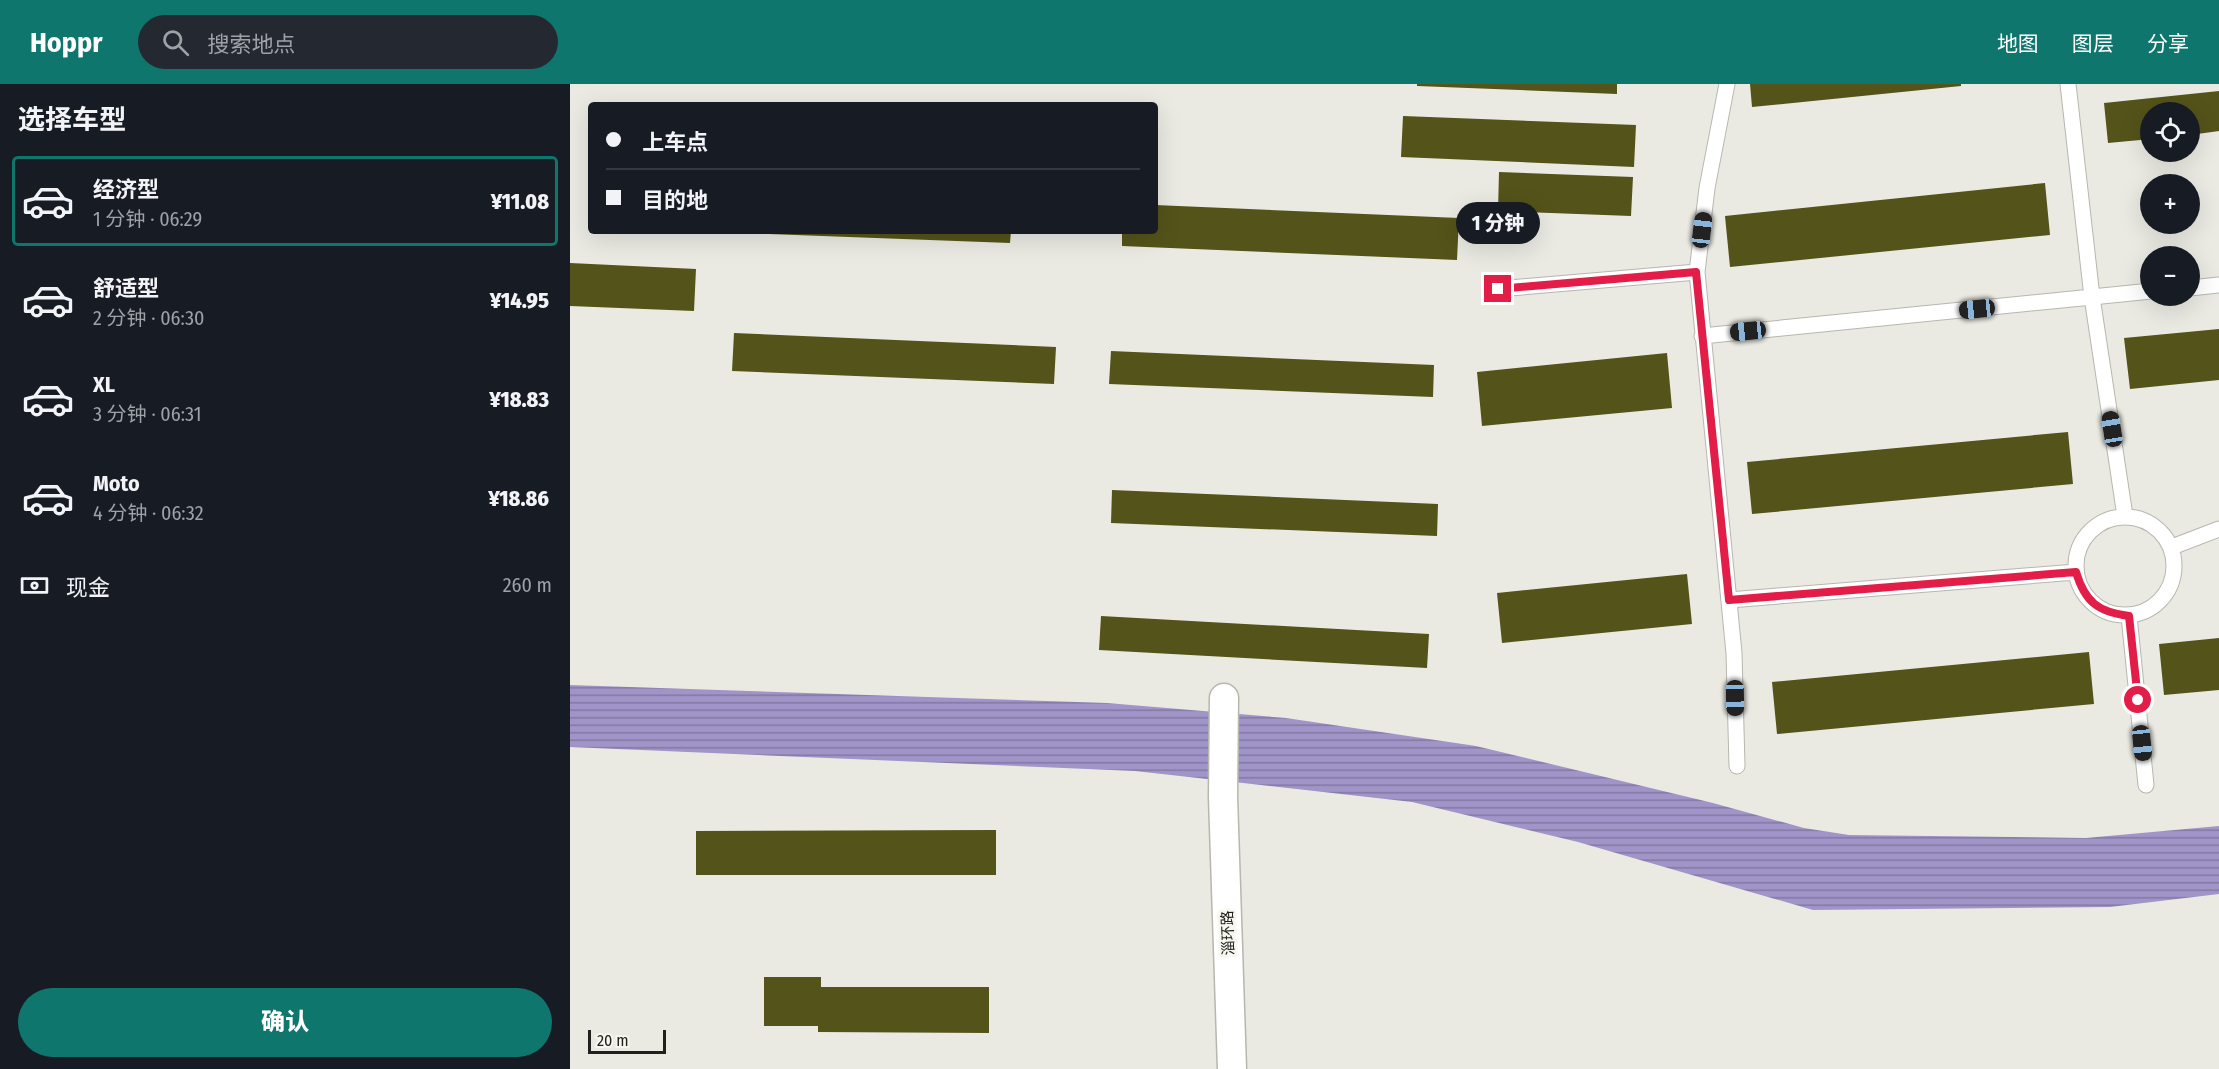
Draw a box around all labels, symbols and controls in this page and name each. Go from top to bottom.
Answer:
search box [138,15,558,69]
text: Hoppr [30,26,102,59]
icon: search [159,26,192,59]
text: 搜索地点 [207,31,295,58]
text: 地图 [1997,31,2039,57]
text: 图层 [2072,31,2114,57]
text: 分享 [2147,31,2189,57]
map controls [2140,102,2200,306]
button: locate [2140,102,2200,162]
text: 选择车型 [18,104,126,136]
text: 上车点 [642,129,708,156]
icon: car [21,174,75,228]
button: + [2140,174,2200,234]
text: 经济型 [93,176,159,203]
text: 目的地 [642,187,708,214]
text: ¥11.08 [491,188,549,215]
callout: 1 分钟 [1456,202,1540,244]
text: 1 分钟 · 06:29 [93,207,202,231]
text: 1 分钟 [1472,211,1524,235]
car [1691,211,1713,249]
button: − [2140,246,2200,306]
icon: car [21,273,75,327]
text: 舒适型 [93,275,159,302]
route end [1484,275,1511,302]
text: ¥14.95 [490,287,549,314]
car [1958,298,1996,320]
text: 2 分钟 · 06:30 [93,306,204,330]
car [1729,320,1767,342]
text: XL [93,371,115,398]
icon: car [21,372,75,426]
text: ¥18.83 [489,386,549,413]
text: 3 分钟 · 06:31 [93,402,201,426]
car [2100,410,2124,448]
text: Moto [93,470,140,497]
icon: car [21,471,75,525]
text: ¥18.86 [488,485,549,512]
text: 4 分钟 · 06:32 [93,501,203,525]
icon: cash [18,569,51,602]
text: 260 m [503,573,552,597]
text: 现金 [66,574,110,601]
car [1726,680,1744,716]
route start [2124,686,2151,713]
car [2131,724,2153,762]
street label: 淄环路 [1218,910,1238,956]
button: 确认 [18,988,552,1057]
scale bar [588,1027,666,1054]
text: 20 m [597,1031,628,1050]

